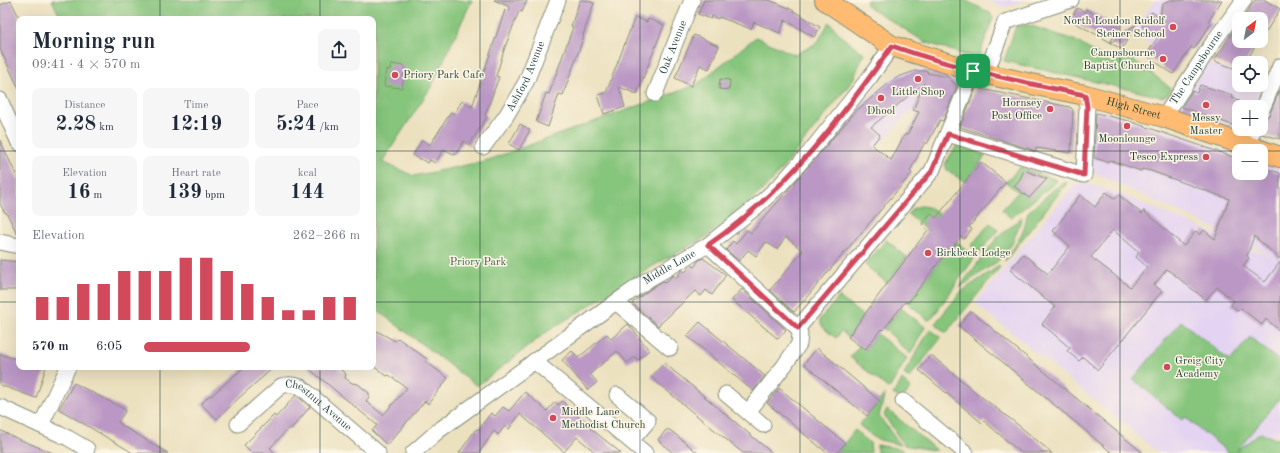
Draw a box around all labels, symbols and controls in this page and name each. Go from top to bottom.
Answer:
north arrow [1232,12,1268,48]
map controls [1232,12,1268,180]
place label: North London Rudolf Steiner School [1063,16,1165,40]
street label: Oak Avenue [658,19,689,76]
marker: North London Rudolf Steiner School [1168,22,1178,32]
button: share [318,29,360,71]
street label: The Campsbourne [1168,29,1225,107]
text: Morning run [32,31,155,53]
street label: Ashford Avenue [504,40,547,114]
place label: Campsbourne Baptist Church [1083,48,1155,72]
pin [956,54,990,88]
marker: Campsbourne Baptist Church [1158,54,1168,64]
button: locate [1232,56,1268,92]
text: 09:41 · 4 × 570 m [32,58,140,71]
icon: arrive [962,60,984,82]
marker: Priory Park Cafe [390,70,400,80]
place label: Priory Park Cafe [403,70,484,81]
marker: Little Shop [913,74,923,84]
place label: Little Shop [891,87,945,98]
marker: Dhool [876,93,886,103]
street label: High Street [1105,96,1162,121]
place label: Hornsey Post Office [991,98,1042,122]
text: Distance [64,100,105,111]
text: Time [184,100,208,111]
text: Pace [296,100,318,111]
marker: Messy Master [1201,100,1211,110]
button: + [1232,100,1268,136]
marker: Hornsey Post Office [1045,104,1055,114]
place label: Dhool [867,106,895,117]
place label: Messy Master [1190,113,1223,137]
text: 2.28 [56,115,96,135]
text: 12:19 [170,115,222,135]
text: 5:24 [276,115,316,135]
marker: Moonlounge [1122,121,1132,131]
text: km [96,122,114,133]
text: /km [316,122,339,133]
place label: Moonlounge [1098,134,1156,145]
button: − [1232,144,1268,180]
place label: Tesco Express [1130,152,1198,163]
marker: Tesco Express [1201,152,1211,162]
text: Elevation [62,168,107,179]
text: Heart rate [171,168,221,179]
text: kcal [298,168,317,179]
text: 16 [67,183,90,203]
text: 139 [167,183,202,203]
text: 144 [290,183,325,203]
text: m [90,190,102,201]
text: bpm [202,190,225,201]
text: Elevation [32,229,85,242]
text: 262–266 m [293,229,360,242]
street label: Middle Lane [641,248,698,287]
marker: Birkbeck Lodge [923,248,933,258]
place label: Birkbeck Lodge [936,248,1011,259]
park label: Priory Park [450,257,507,268]
text: 570 m [32,340,69,353]
text: 6:05 [96,340,122,353]
place label: Greig City Academy [1175,356,1225,380]
marker: Greig City Academy [1162,362,1172,372]
street label: Chestnut Avenue [285,379,354,433]
place label: Middle Lane Methodist Church [561,407,646,431]
marker: Middle Lane Methodist Church [548,413,558,423]

